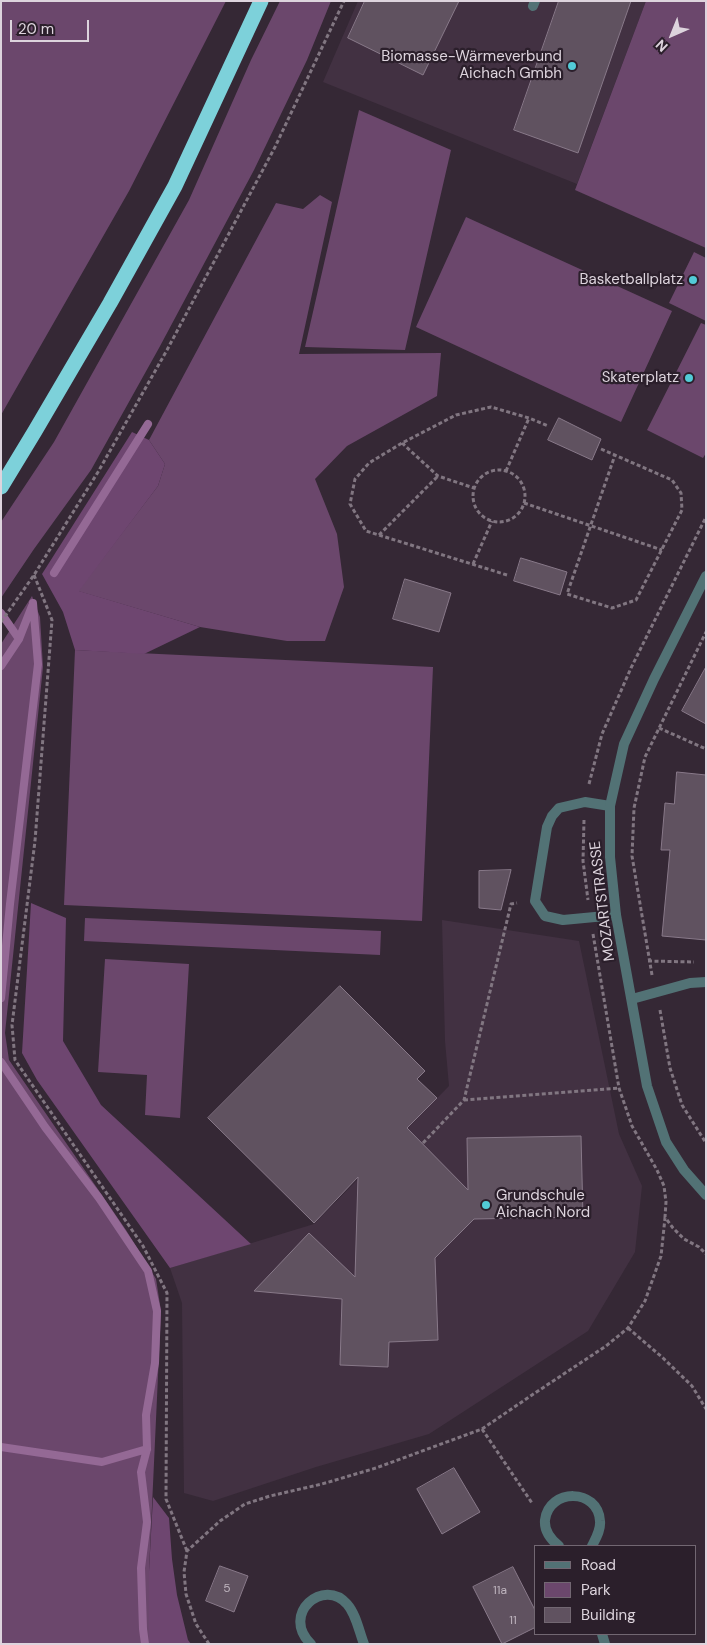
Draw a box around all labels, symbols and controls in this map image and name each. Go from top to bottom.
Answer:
scale bar [12,10,91,42]
north arrow [647,10,697,60]
text: 20 m [18,19,54,39]
text: N [652,36,672,56]
place label: Biomasse-Wärmeverbund Aichach Gmbh [381,48,562,83]
marker: Biomasse-Wärmeverbund Aichach Gmbh [566,60,578,72]
place label: Basketballplatz [579,271,683,289]
marker: Basketballplatz [687,274,699,286]
place label: Skaterplatz [602,369,679,387]
marker: Skaterplatz [683,372,695,384]
street label: MOZARTSTRASSE [587,840,619,962]
place label: Grundschule Aichach Nord [496,1187,590,1222]
marker: Grundschule Aichach Nord [480,1199,492,1211]
legend [534,1545,697,1635]
text: Road [581,1555,616,1575]
text: Park [581,1580,611,1600]
house number: 5 [223,1582,231,1596]
house number: 11a [493,1584,507,1598]
text: Building [581,1605,636,1625]
house number: 11 [509,1614,517,1628]

